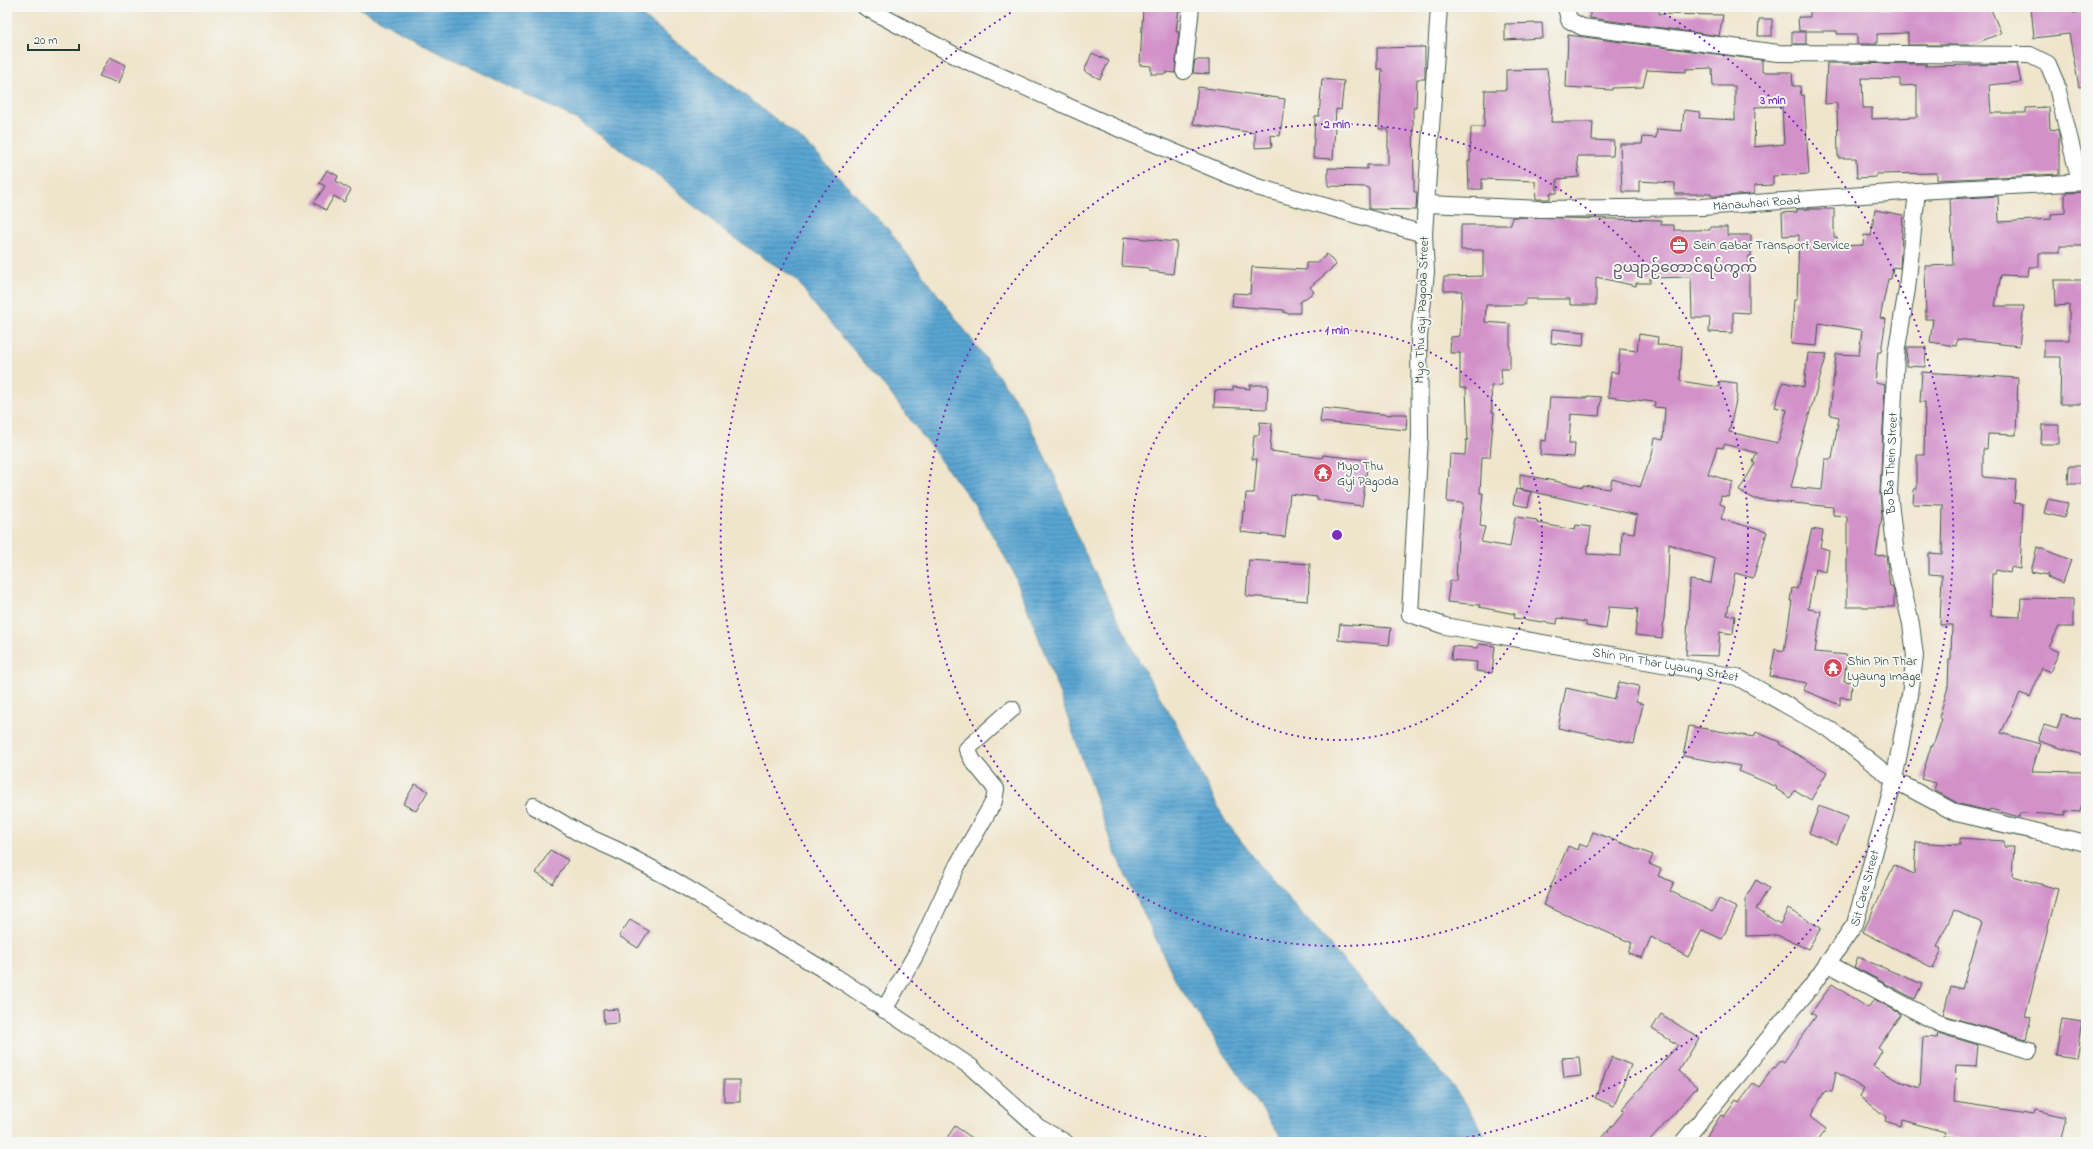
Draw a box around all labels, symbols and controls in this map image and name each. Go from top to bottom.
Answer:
scale bar [28,26,79,52]
text: 20 m [34,32,57,50]
text: 3 min [1759,92,1786,110]
text: 2 min [1323,116,1350,134]
street label: Manawhari Road [1712,190,1802,216]
office icon: Sein Gabar Transport Service [1668,234,1690,256]
street label: Myo Thu Gyi Pagoda Street [1410,235,1435,384]
place label: Sein Gabar Transport Service [1693,236,1850,255]
district label: ဥယျာဉ်တောင်ရပ်ကွက် [1613,257,1757,279]
text: 1 min [1325,322,1349,340]
street label: Bo Ba Thein Street [1879,411,1903,516]
place label: Myo Thu Gyi Pagoda [1337,457,1399,492]
temple icon: Myo Thu Gyi Pagoda [1312,462,1334,484]
centre of rings [1330,528,1344,542]
street label: Shin Pin Thar Lyaung Street [1591,642,1741,687]
place label: Shin Pin Thar Lyaung Image [1847,652,1921,687]
temple icon: Shin Pin Thar Lyaung Image [1822,657,1844,679]
street label: Sit Care Street [1845,847,1884,928]

